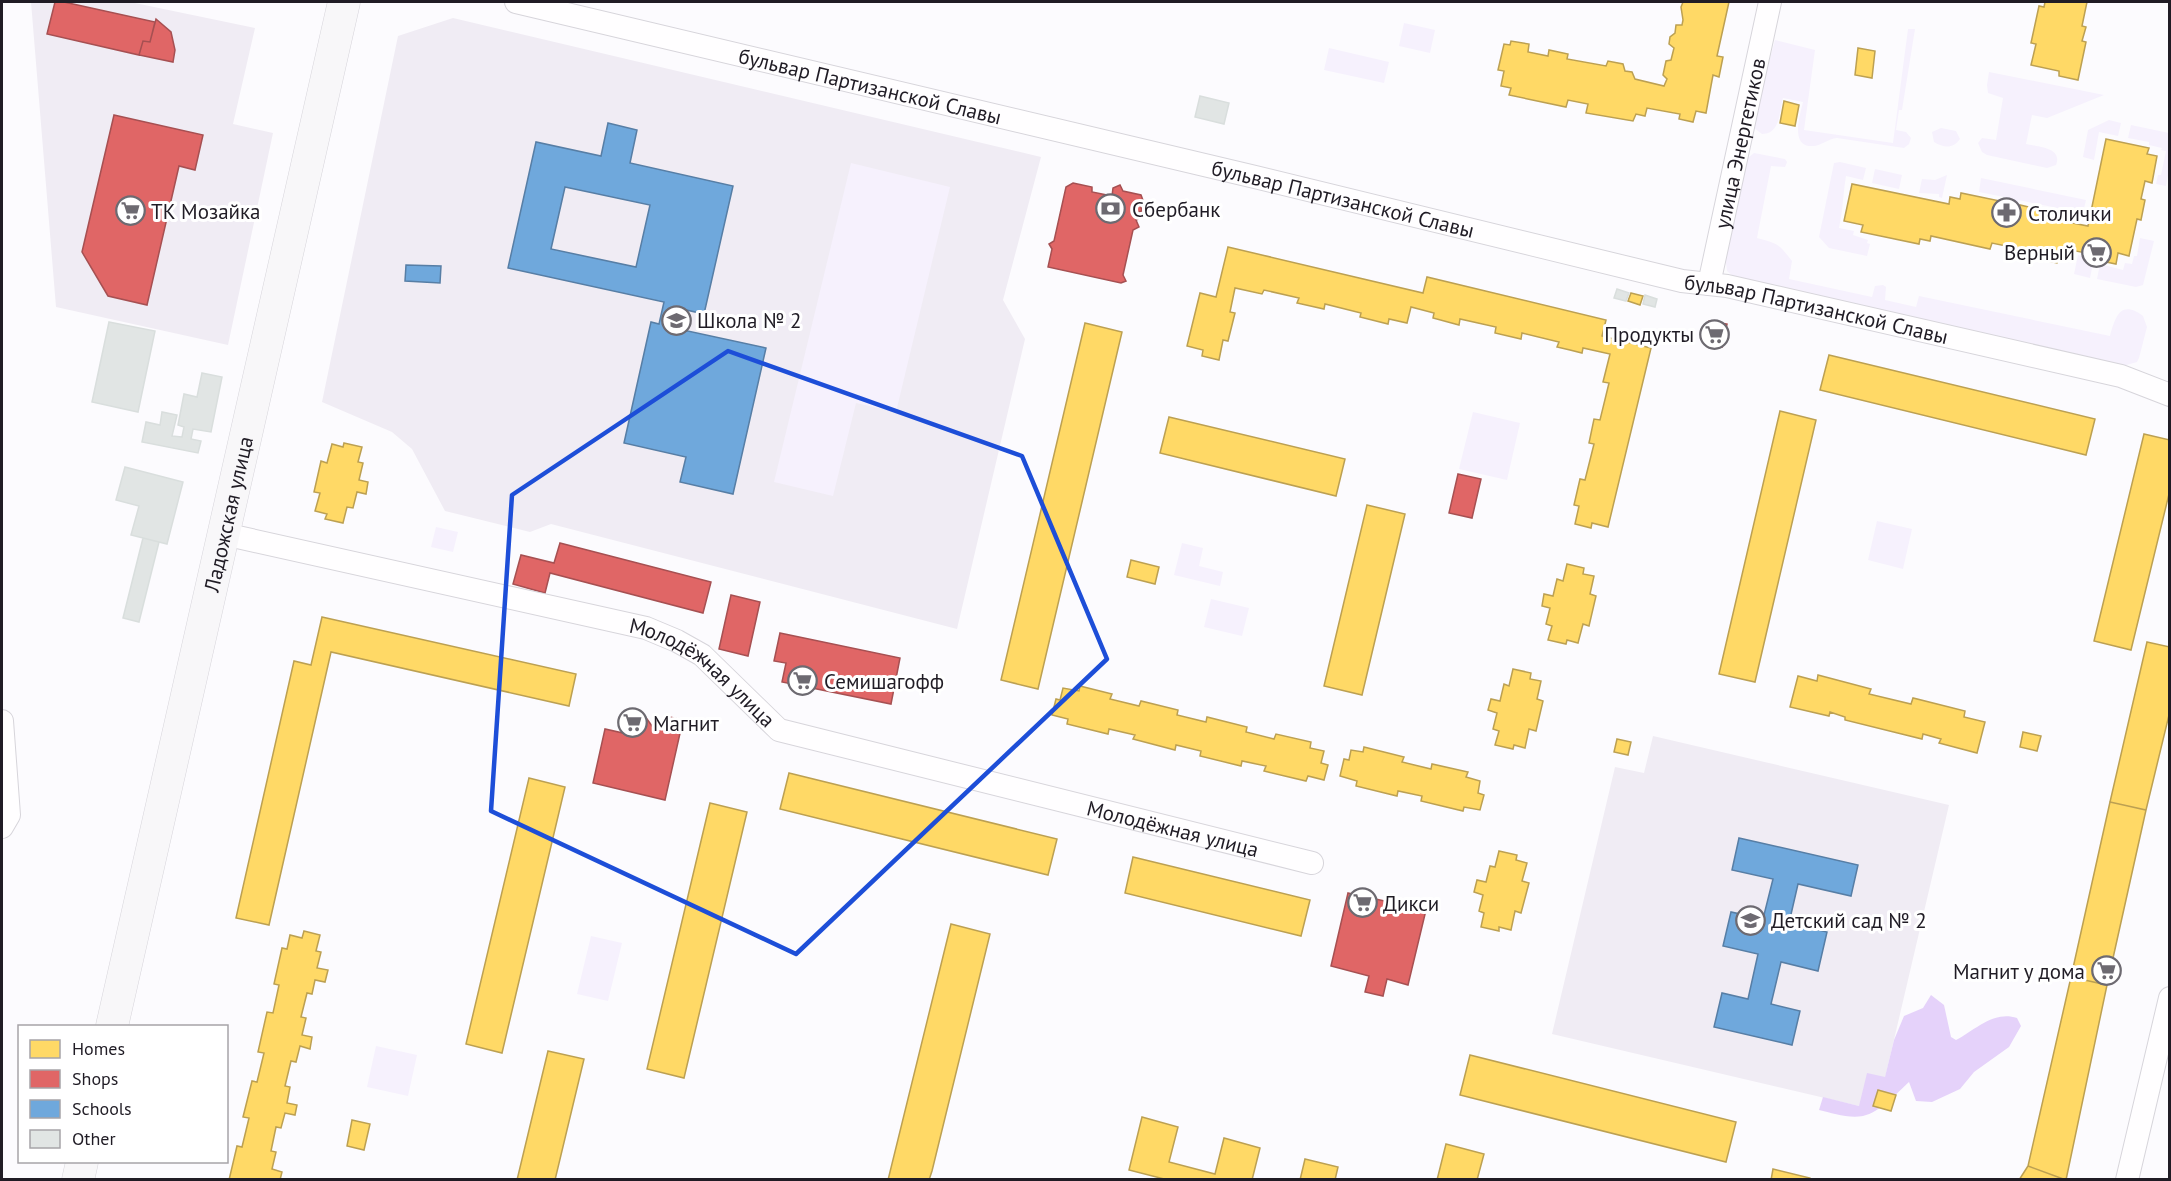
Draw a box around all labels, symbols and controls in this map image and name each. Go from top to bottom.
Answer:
street label: бульвар Партизанской Славы [736,42,1004,130]
street label: улица Энергетиков [1708,55,1771,231]
street label: бульвар Партизанской Славы [1209,154,1477,243]
bank icon: Сбербанк [1095,193,1127,225]
supermarket icon: ТК Мозайка [114,195,146,227]
place label: Сбербанк [1132,196,1220,223]
pharmacy icon: Столички [1991,197,2023,229]
place label: ТК Мозайка [151,198,261,225]
place label: Столички [2028,200,2112,227]
supermarket icon: Верный [2080,236,2112,268]
place label: Верный [2004,239,2075,266]
street label: бульвар Партизанской Славы [1683,268,1951,350]
school or university icon: Школа № 2 [660,304,692,336]
place label: Школа № 2 [697,307,801,334]
supermarket icon: Продукты [1699,318,1731,350]
place label: Продукты [1604,321,1694,348]
street label: Ладожская улица [197,434,259,595]
street label: Молодёжная улица [627,611,781,733]
supermarket icon: Семишагофф [787,665,819,697]
place label: Семишагофф [824,668,944,695]
supermarket icon: Магнит [616,707,648,739]
place label: Магнит [653,710,720,737]
street label: Молодёжная улица [1084,794,1262,863]
supermarket icon: Дикси [1346,887,1378,919]
place label: Дикси [1383,890,1439,917]
school or university icon: Детский сад № 2 [1734,904,1766,936]
place label: Детский сад № 2 [1771,907,1927,934]
supermarket icon: Магнит у дома [2090,955,2122,987]
place label: Магнит у дома [1953,958,2085,985]
legend [18,1025,228,1163]
text: Homes [72,1037,125,1060]
text: Shops [72,1067,118,1090]
text: Schools [72,1097,132,1120]
text: Other [72,1127,116,1150]

